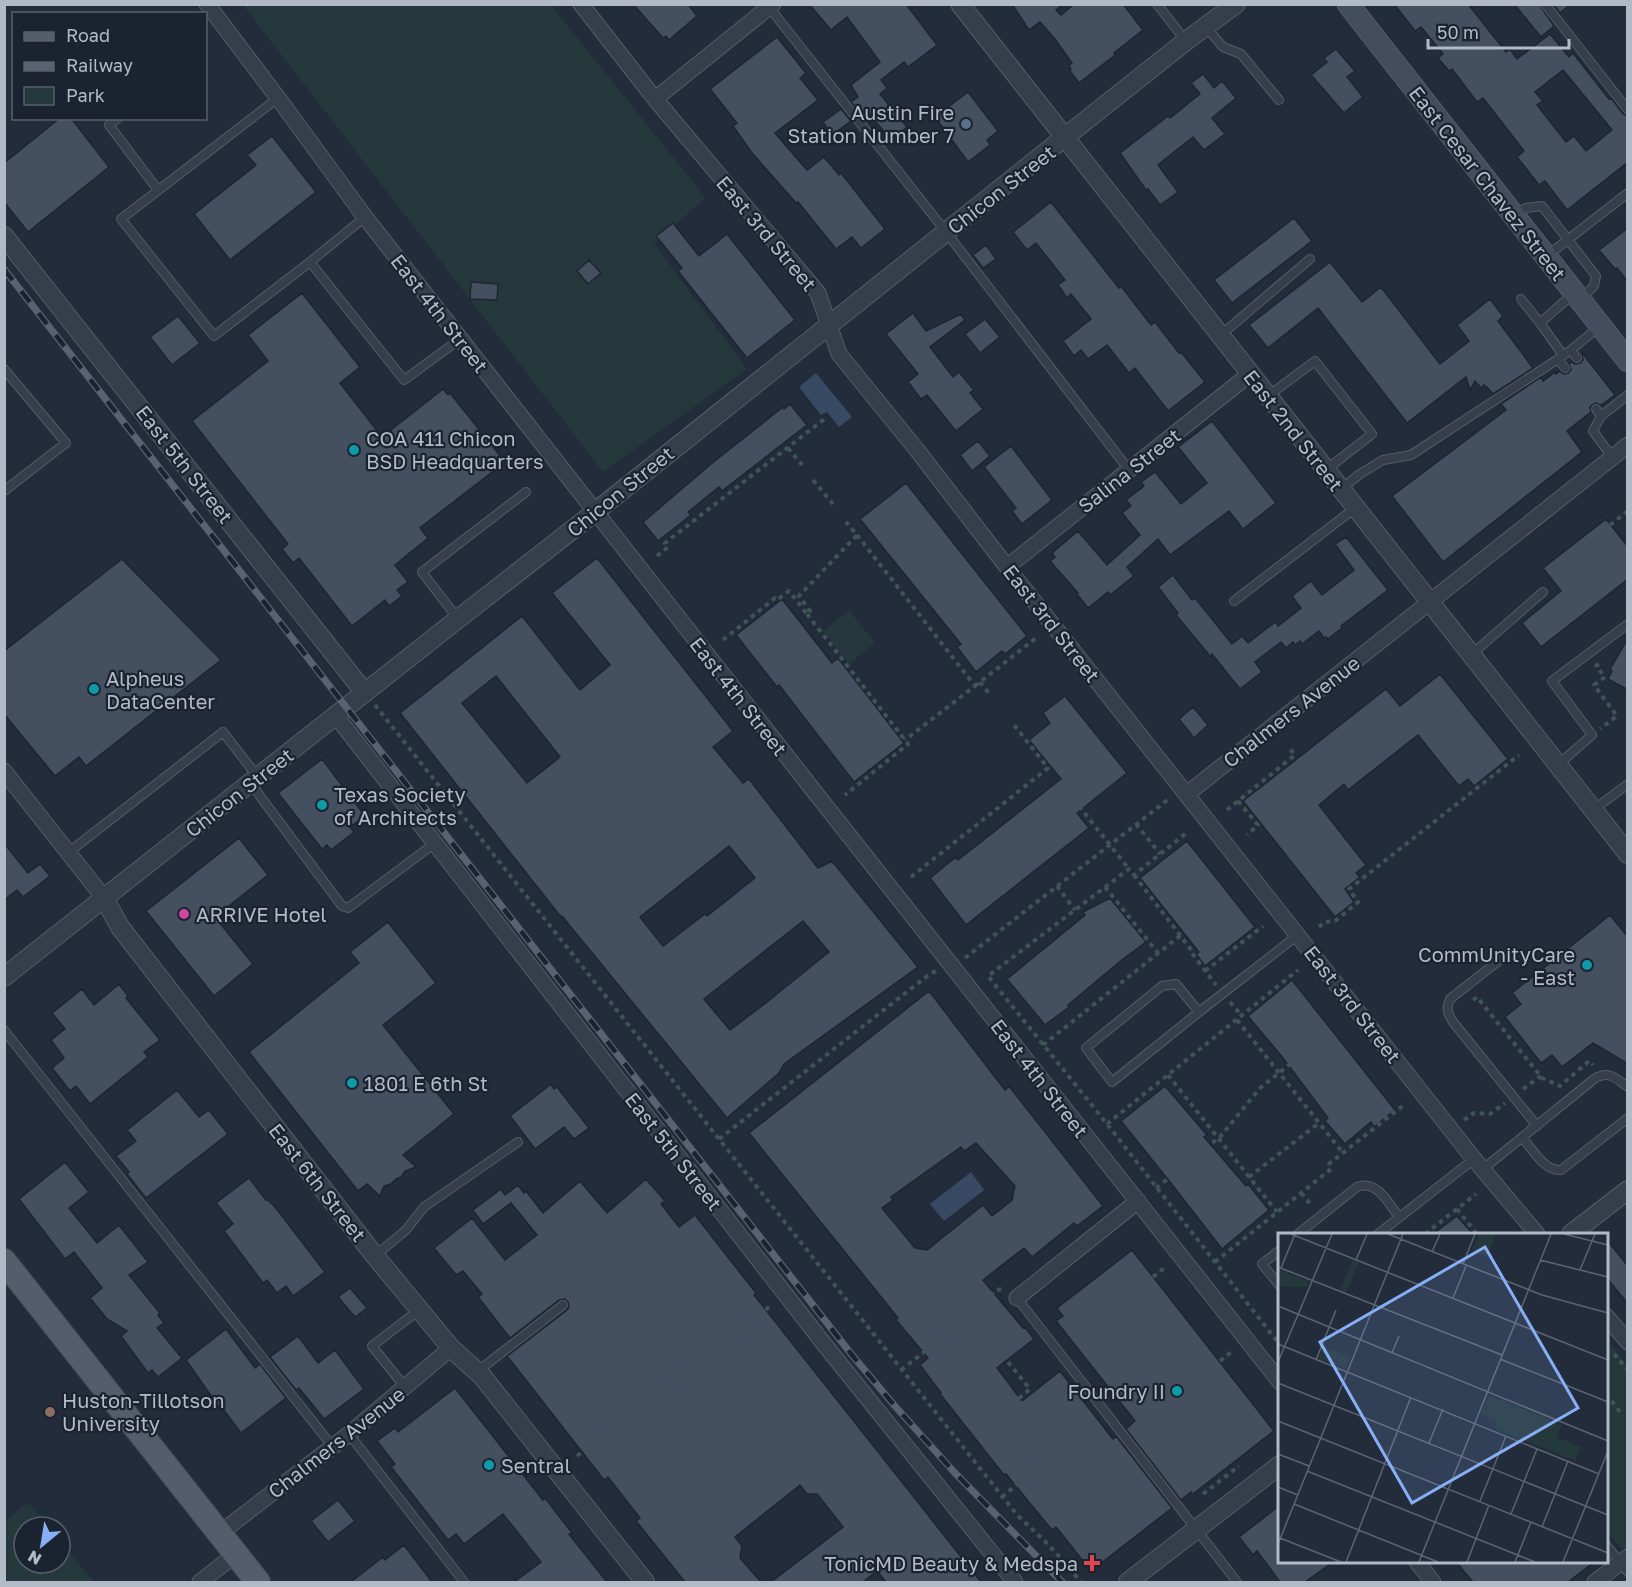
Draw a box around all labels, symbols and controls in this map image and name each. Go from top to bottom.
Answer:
legend [12,12,207,120]
scale bar [1428,12,1569,50]
text: 50 m [1437,21,1479,43]
text: Road [66,24,110,46]
text: Railway [66,54,133,76]
street label: East Cesar Chavez Street [1405,81,1571,285]
text: Park [66,84,105,106]
place label: Austin Fire Station Number 7 [788,100,954,147]
marker: Austin Fire Station Number 7 [959,117,973,131]
street label: Chicon Street [942,139,1060,239]
street label: East 3rd Street [712,171,822,295]
street label: East 4th Street [386,249,494,377]
street label: East 2nd Street [1239,365,1349,495]
street label: East 5th Street [132,400,238,528]
street label: Salina Street [1073,422,1185,518]
place label: COA 411 Chicon BSD Headquarters [366,426,544,473]
street label: Chicon Street [562,441,678,541]
marker: COA 411 Chicon BSD Headquarters [347,443,361,457]
street label: East 3rd Street [999,559,1105,687]
street label: East 4th Street [685,632,793,760]
street label: Chalmers Avenue [1218,650,1364,772]
place label: Alpheus DataCenter [106,666,215,713]
marker: Alpheus DataCenter [87,682,101,696]
street label: Chicon Street [180,742,298,842]
place label: Texas Society of Architects [334,782,466,829]
marker: Texas Society of Architects [315,798,329,812]
place label: ARRIVE Hotel [196,902,327,926]
marker: ARRIVE Hotel [177,907,191,921]
street label: East 3rd Street [1300,940,1406,1068]
place label: CommUnityCare - East [1418,942,1575,989]
marker: CommUnityCare - East [1580,958,1594,972]
street label: East 4th Street [986,1014,1094,1142]
place label: 1801 E 6th St [364,1071,488,1095]
marker: 1801 E 6th St [345,1076,359,1090]
street label: East 5th Street [621,1087,727,1215]
street label: East 6th Street [264,1118,372,1246]
inset map [1278,1233,1608,1563]
place label: Foundry II [1067,1379,1165,1403]
street label: Chalmers Avenue [263,1381,409,1503]
marker: Foundry II [1170,1384,1184,1398]
place label: Huston-Tillotson University [62,1388,224,1435]
marker: Huston-Tillotson University [43,1405,57,1419]
place label: Sentral [501,1453,571,1477]
marker: Sentral [482,1458,496,1472]
north arrow [12,1515,72,1575]
text: N [24,1546,45,1570]
place label: TonicMD Beauty & Medspa [824,1551,1078,1575]
marker: TonicMD Beauty & Medspa [1083,1554,1101,1572]

